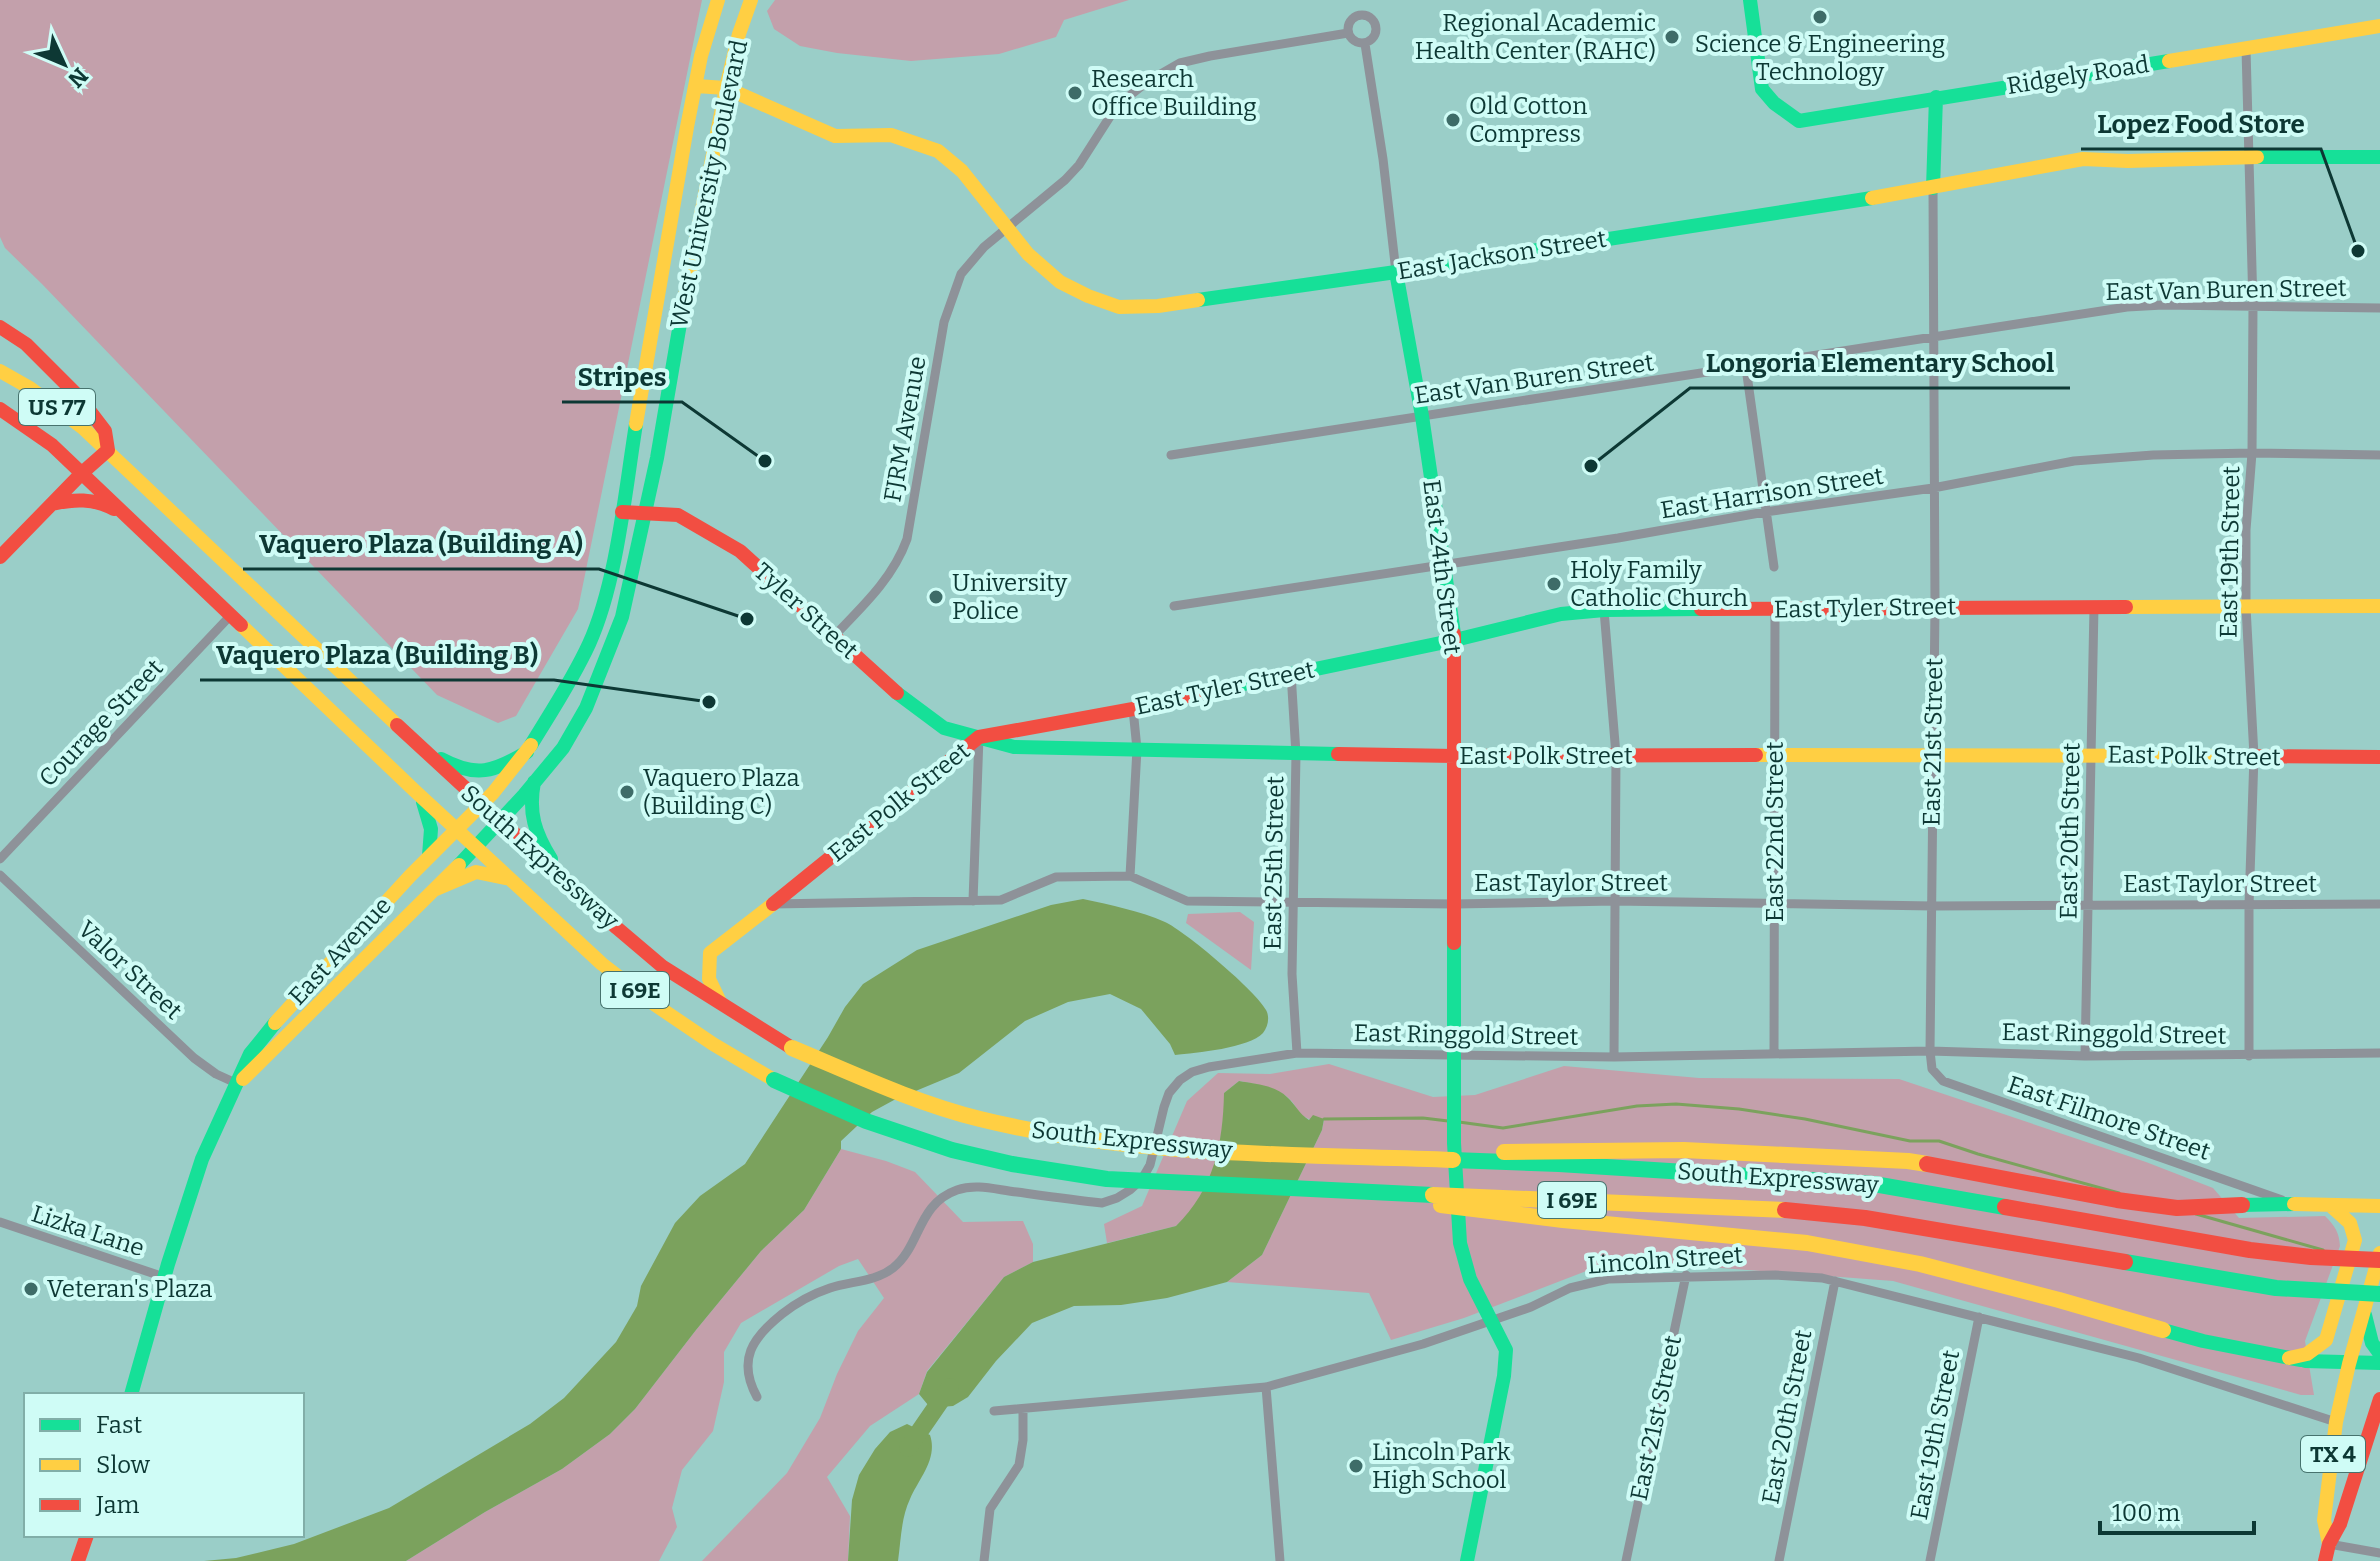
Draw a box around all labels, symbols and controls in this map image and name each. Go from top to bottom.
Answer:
marker: Science & Engineering Technology [1811,8,1829,26]
place label: Regional Academic Health Center (RAHC) [1415,9,1656,65]
north arrow [24,24,104,104]
marker: Regional Academic Health Center (RAHC) [1663,28,1681,46]
place label: Science & Engineering Technology [1695,30,1945,86]
street label: West University Boulevard [665,37,753,331]
street label: Ridgely Road [2005,50,2151,100]
text: N [62,62,94,93]
place label: Research Office Building [1091,65,1257,121]
marker: Research Office Building [1066,84,1084,102]
place label: Old Cotton Compress [1469,92,1587,148]
callout: Lopez Food Store [2081,99,2321,149]
text: Lopez Food Store [2097,109,2305,140]
marker: Old Cotton Compress [1444,111,1462,129]
street label: East Jackson Street [1396,225,1609,285]
street label: East Van Buren Street [2105,274,2347,306]
callout: Longoria Elementary School [1690,338,2070,388]
street label: East Van Buren Street [1413,348,1656,410]
text: Longoria Elementary School [1706,348,2054,379]
callout: Stripes [562,352,682,402]
street label: FJRM Avenue [878,354,932,504]
text: Stripes [578,362,666,393]
road number: US 77 [19,389,95,425]
street label: East Harrison Street [1659,462,1886,524]
street label: East 19th Street [2214,465,2246,638]
street label: East 24th Street [1417,478,1467,656]
callout: Vaquero Plaza (Building A) [243,519,599,569]
text: Vaquero Plaza (Building A) [259,529,583,560]
place label: Holy Family Catholic Church [1570,556,1748,612]
street label: Tyler Street [748,557,864,665]
place label: University Police [952,569,1068,625]
marker: Holy Family Catholic Church [1545,575,1563,593]
marker: University Police [927,588,945,606]
street label: East Tyler Street [1774,592,1957,624]
callout: Vaquero Plaza (Building B) [200,630,554,680]
text: Vaquero Plaza (Building B) [216,640,538,671]
street label: Courage Street [34,654,169,792]
street label: East Tyler Street [1133,655,1317,721]
street label: East 21st Street [1918,657,1948,826]
street label: East Polk Street [823,736,975,867]
street label: East Polk Street [2107,740,2281,772]
street label: East 22nd Street [1761,741,1789,922]
street label: East Polk Street [1459,742,1633,770]
street label: East 20th Street [2054,742,2086,920]
place label: Vaquero Plaza (Building C) [643,764,800,820]
street label: East 25th Street [1258,775,1290,950]
street label: South Expressway [456,779,625,935]
marker: Vaquero Plaza (Building C) [618,783,636,801]
street label: East Taylor Street [1474,869,1668,897]
street label: East Taylor Street [2123,870,2317,898]
street label: East Avenue [283,891,397,1011]
street label: Valor Street [72,915,188,1025]
road number: I 69E [601,972,669,1008]
street label: East Ringgold Street [2001,1018,2227,1050]
street label: East Ringgold Street [1353,1019,1579,1051]
street label: East Filmore Street [2004,1070,2214,1166]
street label: South Expressway [1030,1116,1234,1165]
street label: South Expressway [1676,1157,1880,1199]
road number: I 69E [1538,1182,1606,1218]
street label: Lizka Lane [28,1200,148,1262]
street label: Lincoln Street [1586,1241,1744,1279]
place label: Veteran's Plaza [47,1275,212,1303]
marker: Veteran's Plaza [22,1280,40,1298]
street label: East 20th Street [1756,1327,1818,1507]
street label: East 21st Street [1625,1333,1687,1503]
street label: East 19th Street [1905,1347,1965,1522]
legend [24,1393,304,1537]
text: Fast [96,1411,142,1439]
road number: TX 4 [2301,1436,2365,1472]
place label: Lincoln Park High School [1372,1438,1511,1494]
text: Slow [96,1451,151,1479]
marker: Lincoln Park High School [1347,1457,1365,1475]
scale bar [2100,1485,2254,1535]
text: Jam [95,1491,140,1519]
text: 100 m [2112,1499,2180,1527]

